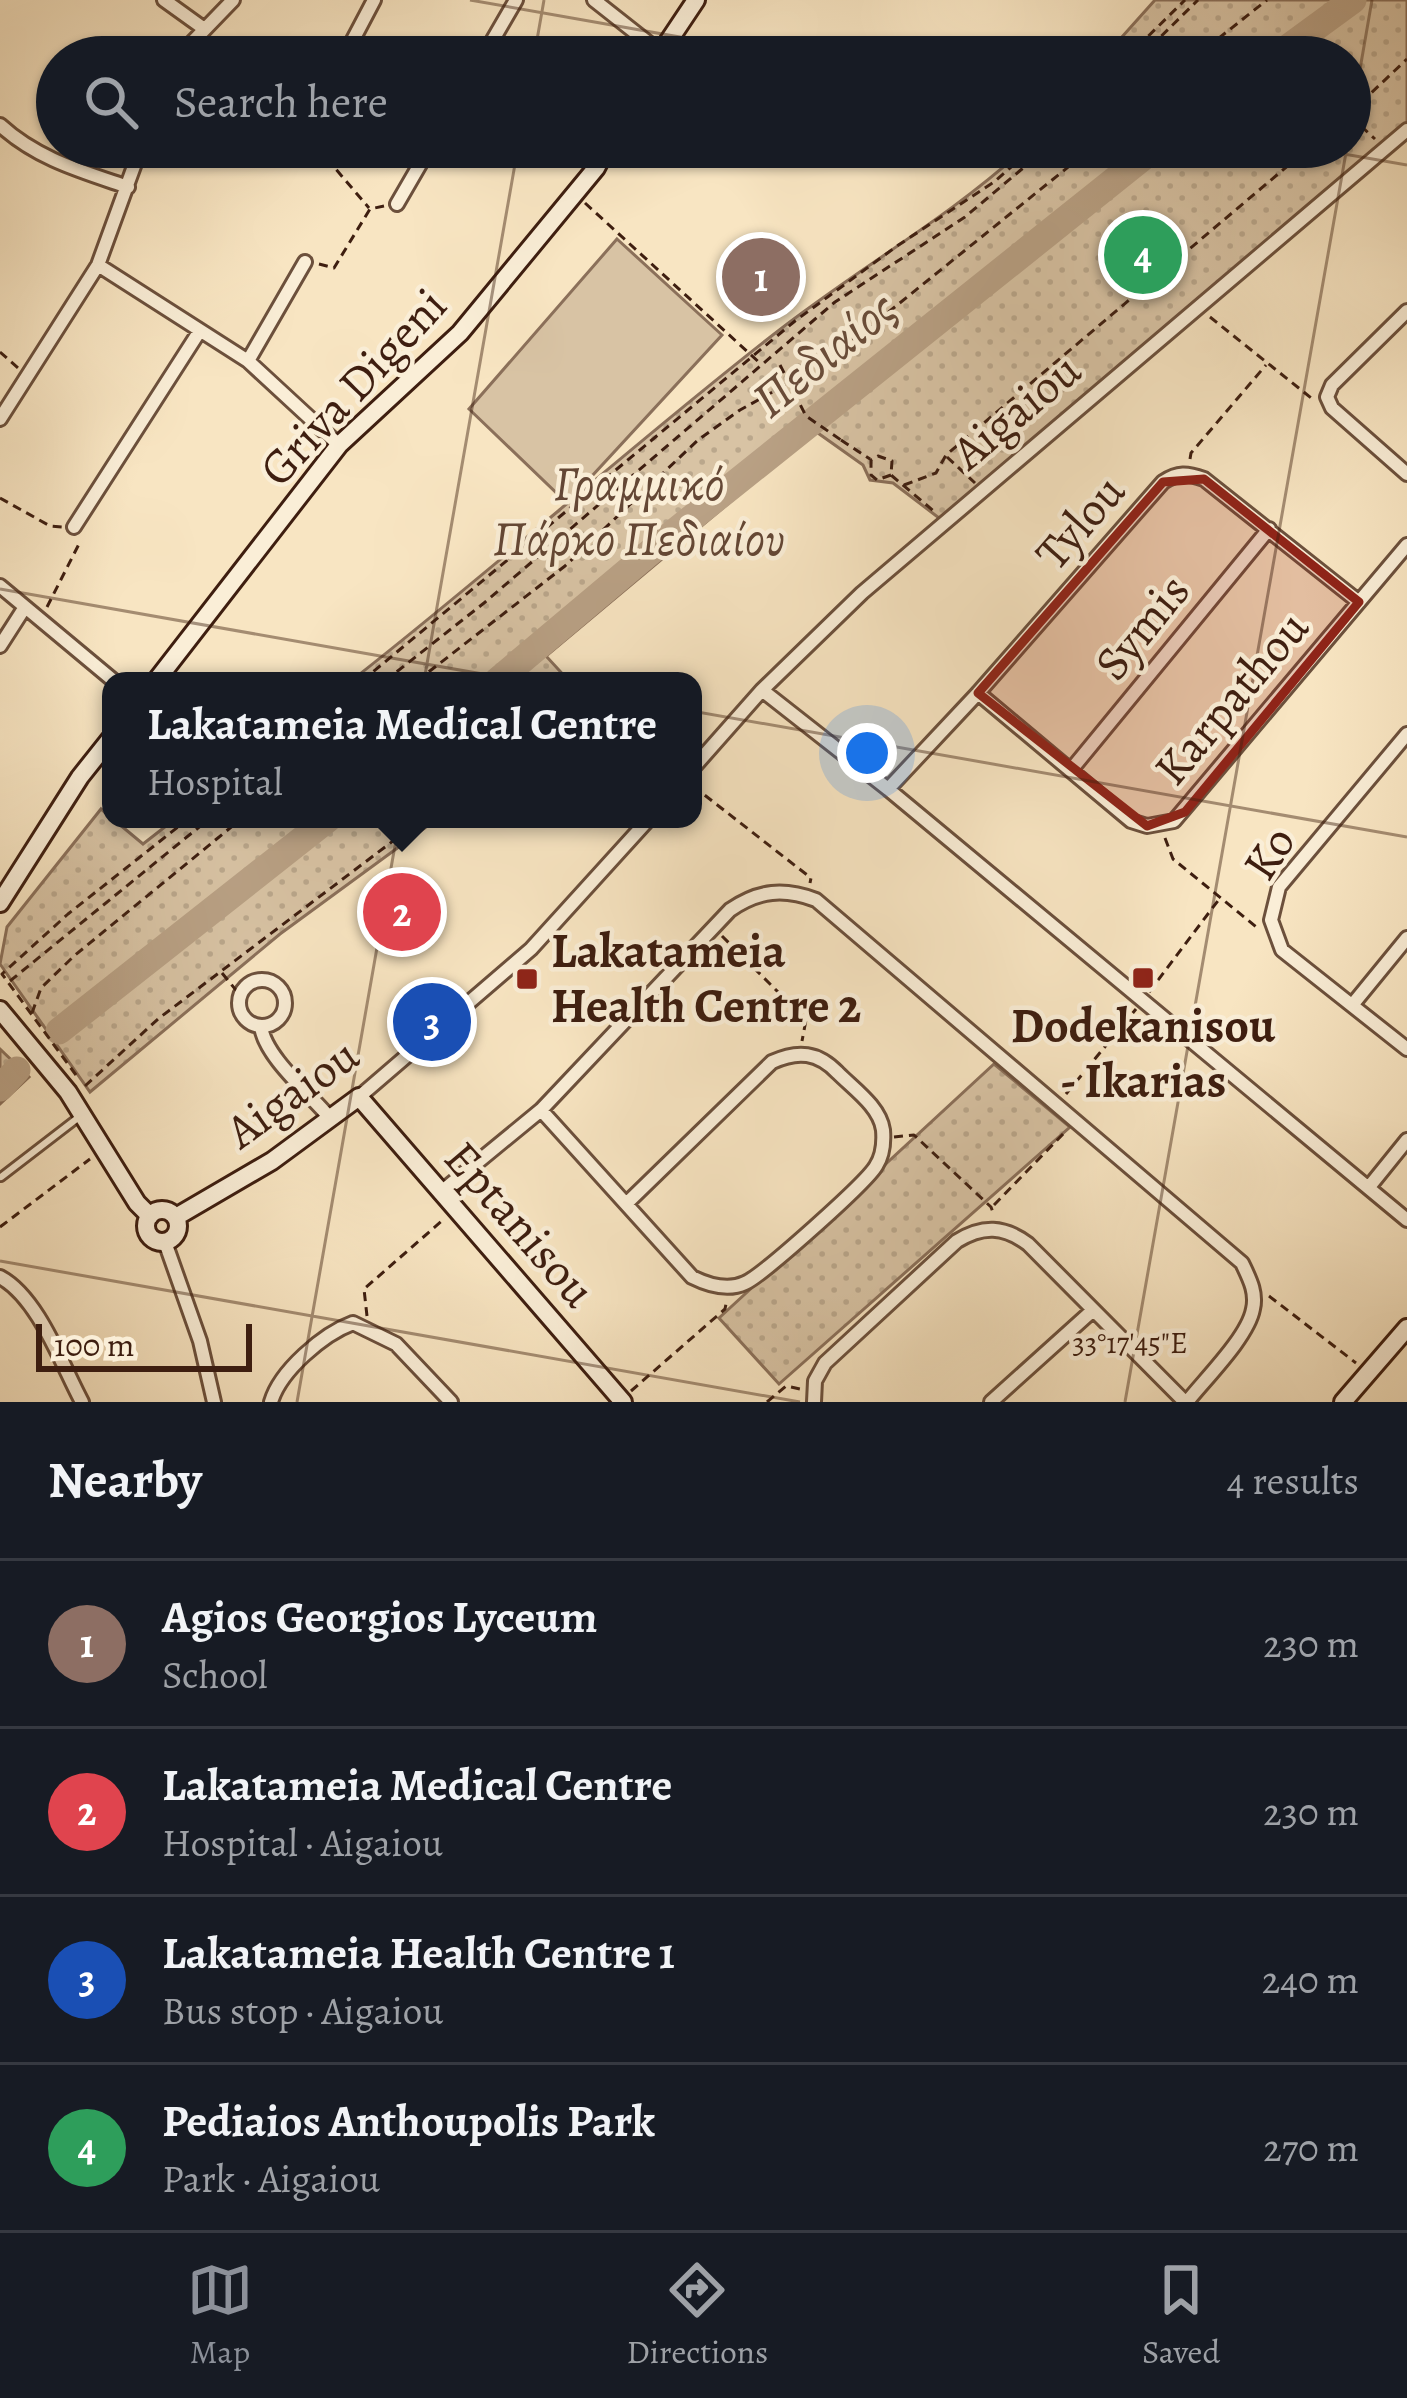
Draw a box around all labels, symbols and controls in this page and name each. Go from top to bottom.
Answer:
search box [36,36,1371,168]
icon: search [78,69,144,135]
text: Search here [174,71,388,133]
pin: 4 [1104,210,1182,300]
pin: 1 [722,232,800,322]
street label: Griva Digeni [244,274,462,500]
water label: Πεδιαίος [737,274,911,434]
street label: Aigaiou [937,338,1095,485]
park label: Γραμμικό Πάρκο Πεδιαίου [493,451,785,572]
street label: Tylou [1020,460,1140,584]
street label: Symis [1079,560,1205,694]
street label: Karpathou [1138,597,1324,799]
popup [102,672,702,828]
text: Lakatameia Medical Centre [147,693,657,755]
your location [837,723,897,783]
text: Hospital [147,755,283,808]
street label: Ko [1227,813,1311,893]
pin: 2 [363,867,441,957]
place label: Lakatameia Health Centre 2 [551,918,861,1039]
marker: Dodekanisou - Ikarias [1130,965,1156,991]
marker: Lakatameia Health Centre 2 [514,966,540,992]
pin: 3 [393,977,471,1067]
place label: Dodekanisou - Ikarias [1011,993,1276,1114]
street label: Aigaiou [211,1022,372,1164]
street label: Eptanisou [429,1127,611,1321]
scale bar [36,1318,252,1371]
text: 100 m [54,1322,134,1367]
text: 33°17'45"E [1072,1323,1188,1363]
text: Nearby [48,1445,202,1515]
text: 4 results [1227,1454,1359,1507]
text: Agios Georgios Lyceum [162,1586,598,1648]
text: 1 [80,1617,94,1670]
text: 230 m [1263,1617,1359,1670]
text: School [162,1648,268,1701]
text: Lakatameia Medical Centre [162,1754,672,1816]
text: 2 [78,1785,96,1838]
text: 230 m [1263,1785,1359,1838]
text: Hospital · Aigaiou [162,1816,443,1869]
text: Lakatameia Health Centre 1 [162,1922,675,1984]
text: 3 [79,1953,95,2006]
text: 240 m [1262,1953,1359,2006]
text: Bus stop · Aigaiou [162,1984,443,2037]
text: Pediaios Anthoupolis Park [162,2090,655,2152]
text: 4 [78,2121,96,2174]
text: 270 m [1263,2121,1359,2174]
text: Park · Aigaiou [162,2152,380,2205]
tab: Map [187,2257,253,2374]
tab: Directions [627,2257,768,2374]
tab: Saved [1142,2257,1220,2374]

